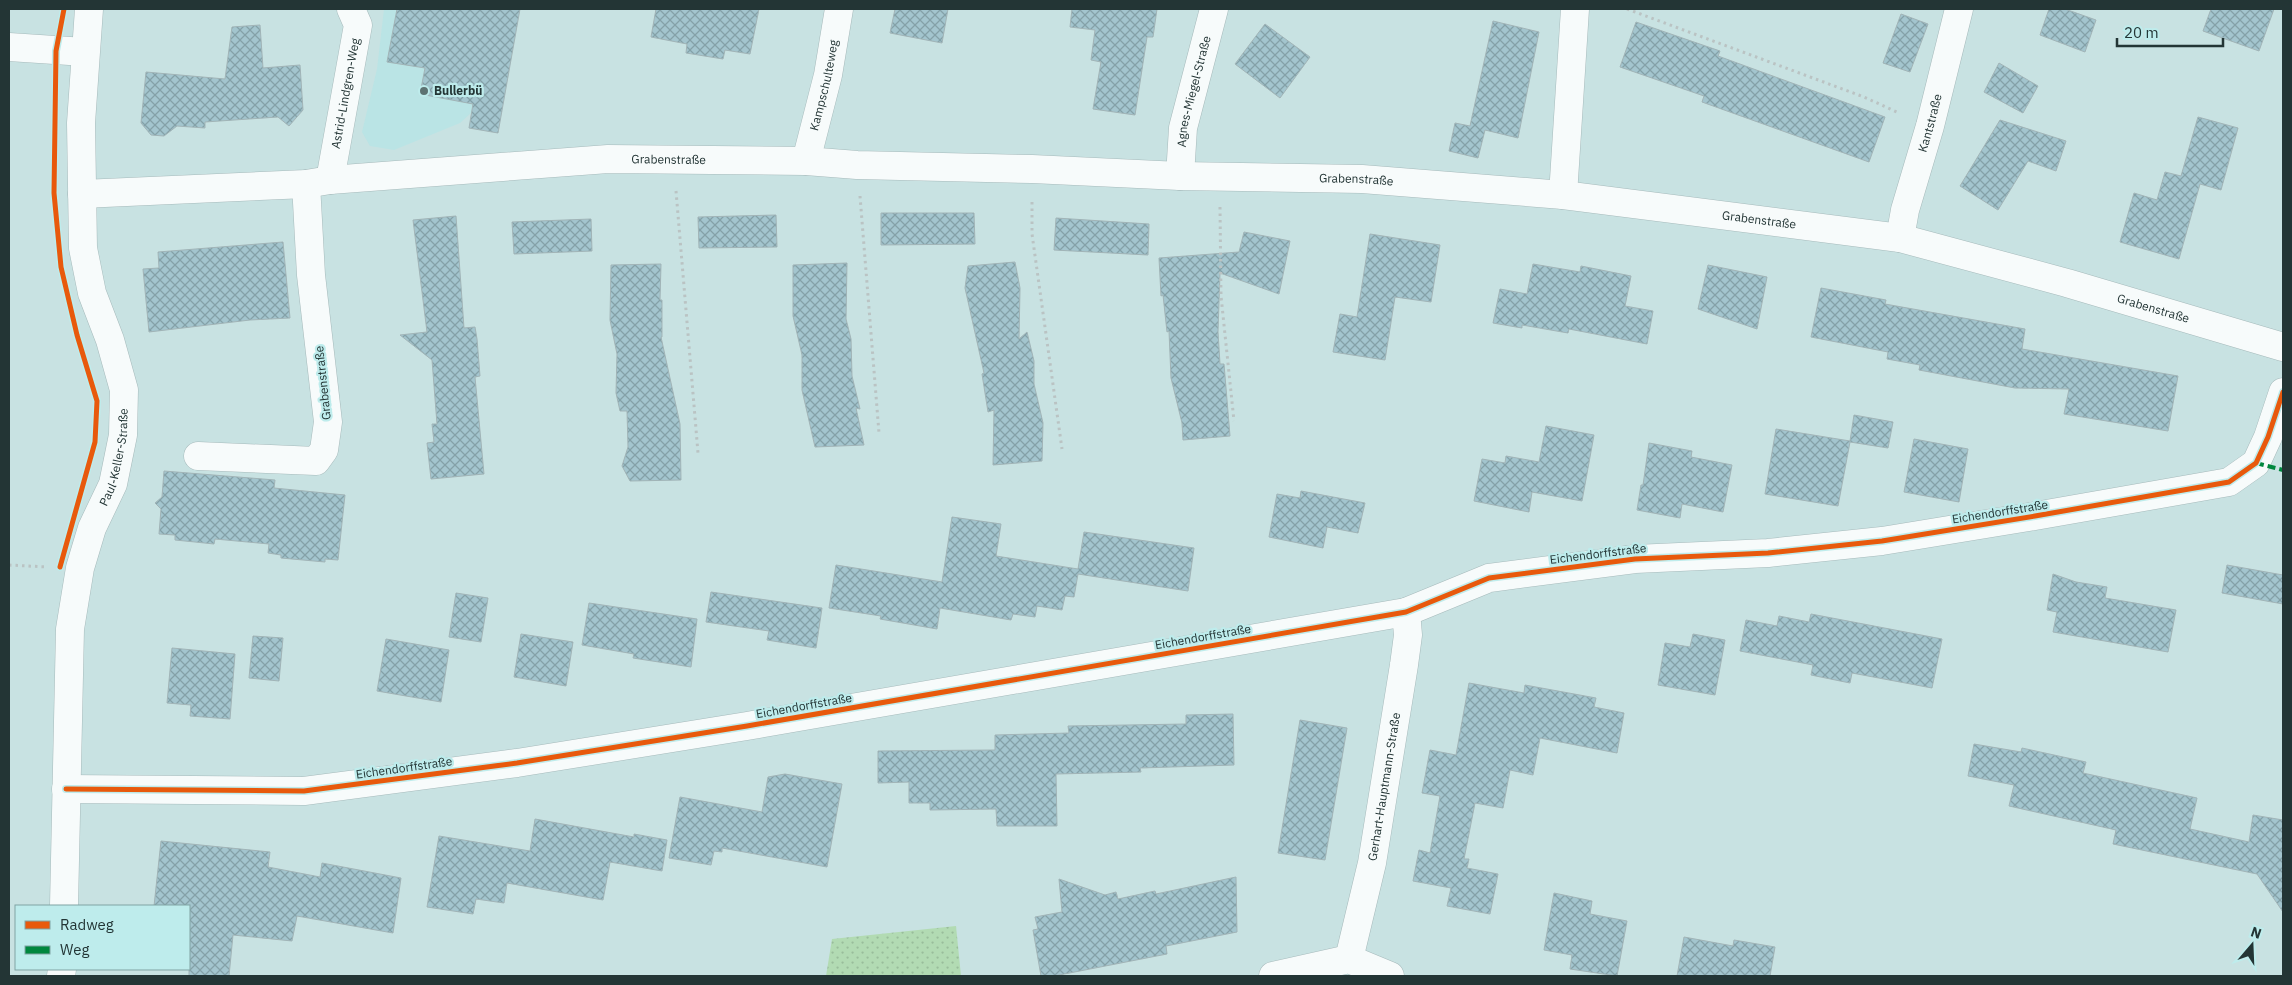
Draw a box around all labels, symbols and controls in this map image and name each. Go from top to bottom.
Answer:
scale bar [2117,15,2223,47]
text: 20 m [2124,23,2159,42]
street label: Agnes-Miegel-Straße [1174,34,1214,148]
street label: Astrid-Lindgren-Weg [328,36,363,150]
street label: Kampschulteweg [806,38,841,132]
place label: Bullerbü [434,83,482,98]
marker: Bullerbü [418,85,430,97]
street label: Kantstraße [1915,92,1945,154]
street label: Grabenstraße [631,151,706,167]
street label: Grabenstraße [1319,170,1394,189]
street label: Grabenstraße [1721,207,1797,232]
street label: Grabenstraße [2115,290,2192,326]
street label: Grabenstraße [311,345,334,421]
street label: Paul-Keller-Straße [96,408,131,508]
street label: Eichendorffstraße [1951,496,2049,527]
street label: Eichendorffstraße [1549,540,1647,567]
street label: Eichendorffstraße [1154,621,1252,652]
street label: Eichendorffstraße [755,690,853,721]
street label: Gerhart-Hauptmann-Straße [1364,711,1403,862]
street label: Eichendorffstraße [355,753,453,782]
legend [15,905,190,970]
text: Radweg [60,915,114,934]
north arrow [2227,920,2277,970]
text: N [2249,923,2264,943]
text: Weg [60,940,89,959]

